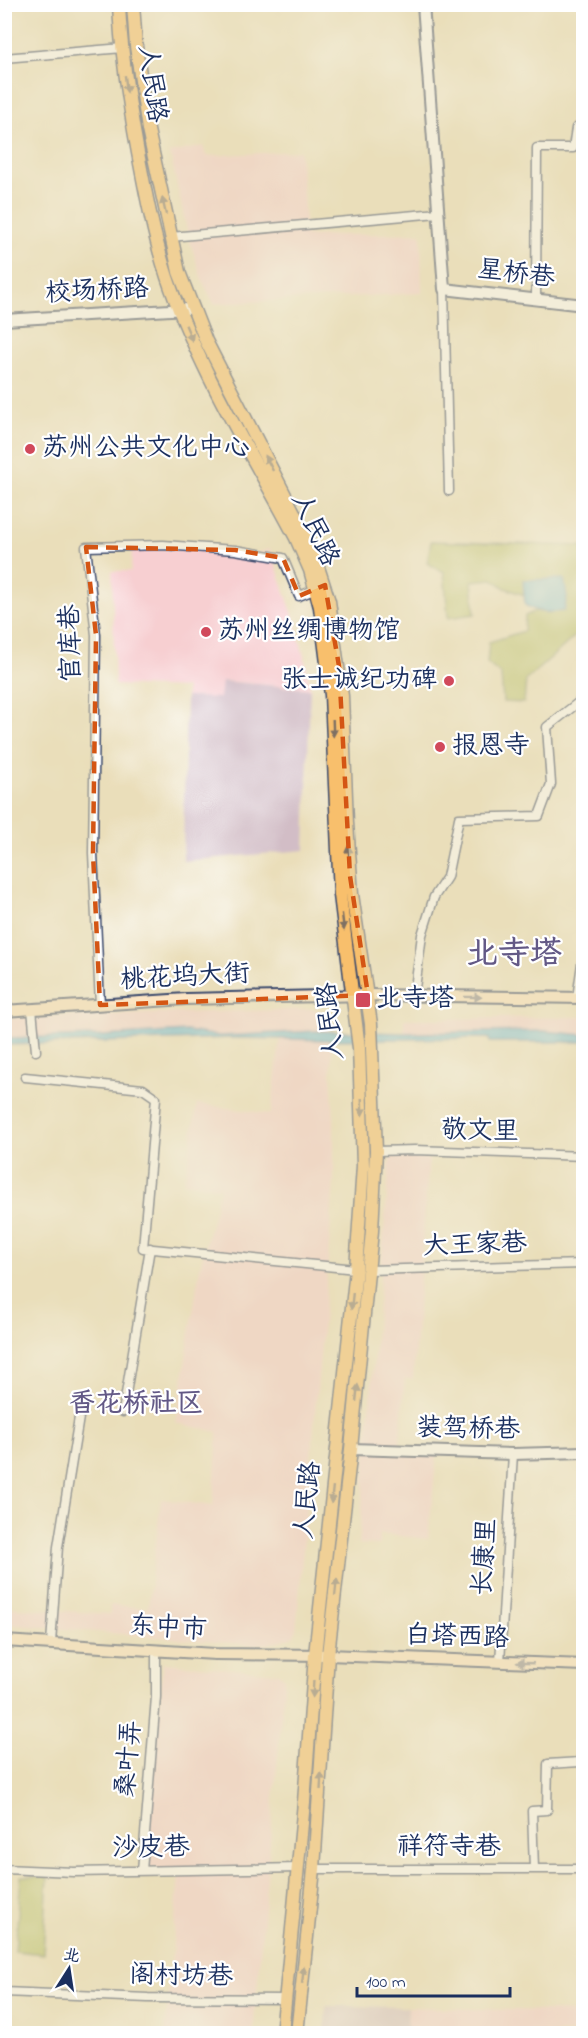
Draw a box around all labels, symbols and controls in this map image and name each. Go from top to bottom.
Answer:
street label: 人民路 [127,43,175,125]
one-way arrow [122,74,131,93]
one-way arrow [158,197,168,216]
street label: 星桥巷 [475,251,557,299]
street label: 校场桥路 [44,270,150,314]
one-way arrow [185,324,194,342]
place label: 苏州公共文化中心 [42,430,250,468]
marker: 苏州公共文化中心 [23,442,37,456]
one-way arrow [264,455,274,472]
street label: 人民路 [280,487,348,573]
street label: 官库巷 [52,604,92,682]
place label: 苏州丝绸博物馆 [218,613,400,651]
marker: 苏州丝绸博物馆 [199,625,213,639]
place label: 张士诚纪功碑 [281,662,437,700]
marker: 张士诚纪功碑 [442,674,456,688]
one-way arrow [328,718,337,737]
place label: 报恩寺 [452,728,530,766]
marker: 报恩寺 [433,740,447,754]
one-way arrow [344,845,353,864]
one-way arrow [338,913,348,932]
district label: 北寺塔 [466,932,562,979]
street label: 桃花坞大街 [119,956,251,1000]
street label: 人民路 [309,980,355,1062]
place label: 北寺塔 [376,981,454,1019]
marker: 北寺塔 [354,991,372,1009]
one-way arrow [463,993,482,1002]
one-way arrow [357,1097,366,1116]
street label: 敬文里 [440,1112,520,1152]
street label: 大王家巷 [422,1225,528,1267]
one-way arrow [348,1292,357,1311]
one-way arrow [352,1383,362,1402]
district label: 香花桥社区 [69,1385,204,1424]
street label: 装驾桥巷 [416,1410,520,1450]
street label: 人民路 [286,1459,332,1541]
one-way arrow [327,1486,337,1505]
street label: 长康里 [464,1517,508,1597]
one-way arrow [331,1577,341,1596]
street label: 东中市 [128,1607,208,1651]
street label: 白塔西路 [404,1617,510,1659]
one-way arrow [516,1658,535,1667]
one-way arrow [309,1680,318,1699]
street label: 桑叶弄 [108,1718,152,1800]
one-way arrow [316,1772,326,1791]
street label: 沙皮巷 [112,1829,190,1869]
street label: 祥符寺巷 [397,1829,501,1867]
north arrow [39,1939,99,1999]
text: 北 [61,1943,82,1970]
street label: 阁村坊巷 [129,1957,233,1997]
scale bar [357,1960,510,1998]
one-way arrow [298,1966,308,1985]
text: 100 m [366,1970,406,1996]

